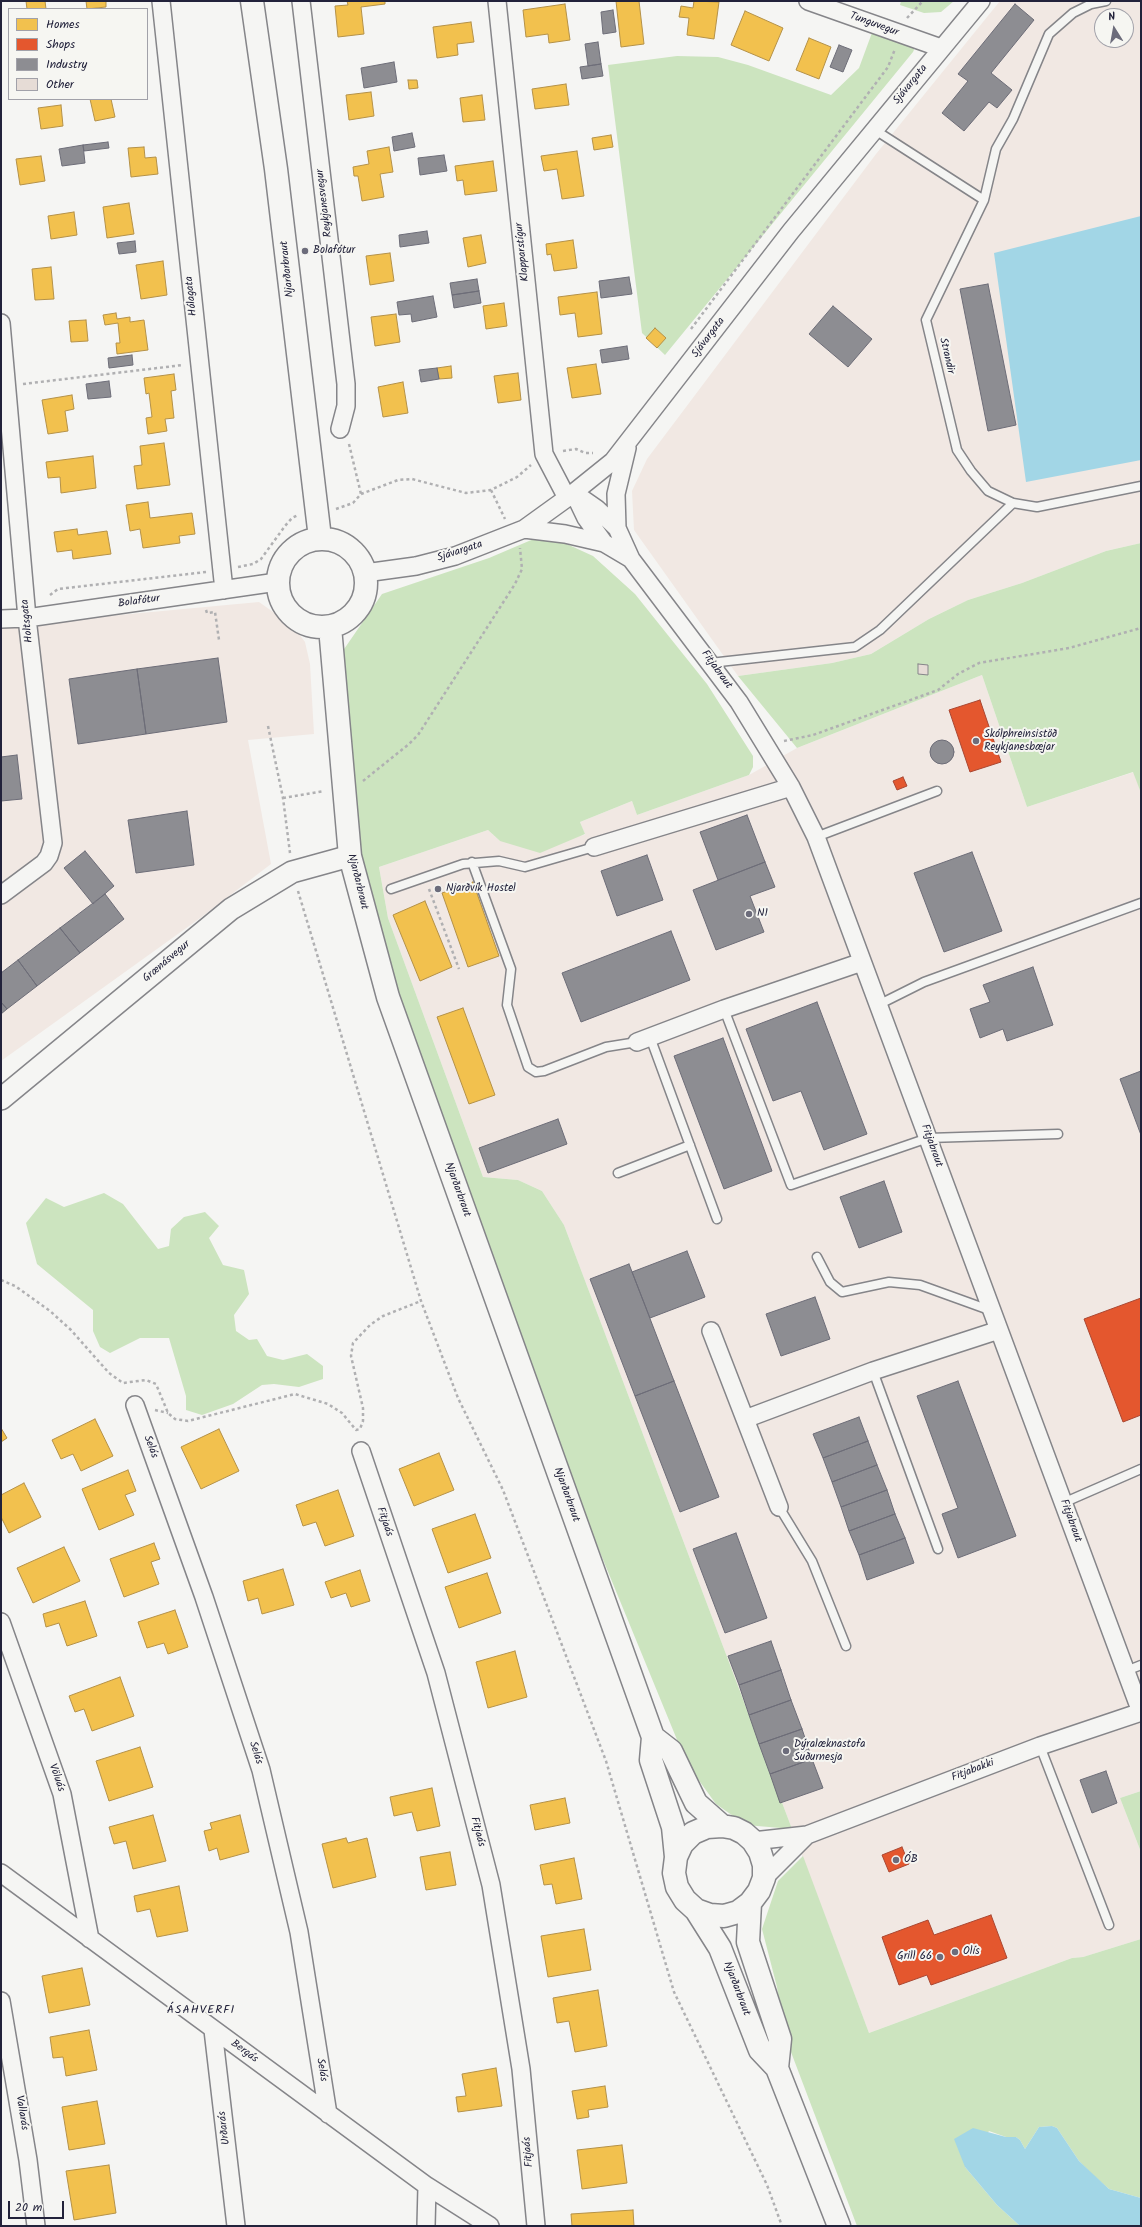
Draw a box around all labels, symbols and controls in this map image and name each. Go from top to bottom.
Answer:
legend [8,8,148,100]
north arrow [1094,8,1134,48]
text: N [1107,8,1117,27]
street label: Tunguvegur [848,10,900,40]
text: Homes [46,15,80,34]
text: Shops [46,35,75,54]
text: Industry [46,55,87,74]
street label: Sjávargata [891,63,931,107]
text: Other [46,75,74,94]
street label: Reykjanesvegur [314,168,336,238]
street label: Klapparstígur [513,222,533,282]
street label: Njarðarbraut [278,240,298,298]
place label: Bolafótur [313,244,355,258]
marker: Bolafótur [300,246,310,256]
street label: Hólagata [183,275,201,317]
street label: Sjávargata [690,315,728,361]
street label: Strandir [935,337,957,375]
street label: Sjávargata [436,538,484,566]
street label: Bolafótur [117,593,161,611]
street label: Holtsgata [19,599,37,643]
street label: Fitjabraut [698,648,734,692]
place label: Skólphreinsistöð Reykjanesbæjar [984,728,1057,754]
marker: Skólphreinsistöð Reykjanesbæjar [971,736,981,746]
street label: Njarðarbraut [344,853,370,911]
place label: Njarðvík Hostel [446,882,516,896]
marker: Njarðvík Hostel [433,884,443,894]
place label: N1 [757,907,768,921]
marker: N1 [744,909,754,919]
street label: Grænásvegur [141,938,193,986]
street label: Fitjabraut [917,1123,945,1169]
street label: Njarðarbraut [441,1161,473,1219]
street label: Selás [140,1434,160,1460]
street label: Njarðarbraut [550,1466,582,1524]
street label: Fitjabraut [1056,1498,1084,1544]
street label: Fitjaás [373,1505,395,1539]
place label: Dýralæknastofa Suðurnesja [794,1738,865,1764]
street label: Selás [245,1740,265,1766]
marker: Dýralæknastofa Suðurnesja [781,1746,791,1756]
street label: Fitjabakki [950,1757,996,1785]
street label: Völuás [45,1762,67,1794]
street label: Fitjaás [467,1816,487,1848]
place label: ÓB [904,1853,918,1867]
marker: ÓB [891,1855,901,1865]
place label: Olís [963,1945,980,1959]
marker: Olís [950,1947,960,1957]
place label: Grill 66 [897,1950,932,1964]
marker: Grill 66 [935,1952,945,1962]
street label: Njarðarbraut [720,1960,752,2018]
district label: ÁSAHVERFI [167,2004,235,2018]
street label: Bergás [228,2038,260,2066]
street label: Selás [313,2057,329,2083]
street label: Vallarás [12,2095,30,2131]
street label: Urðarás [216,2110,234,2146]
street label: Fitjaás [521,2136,537,2168]
scale bar [10,2193,66,2219]
text: 20 m [15,2198,42,2217]

